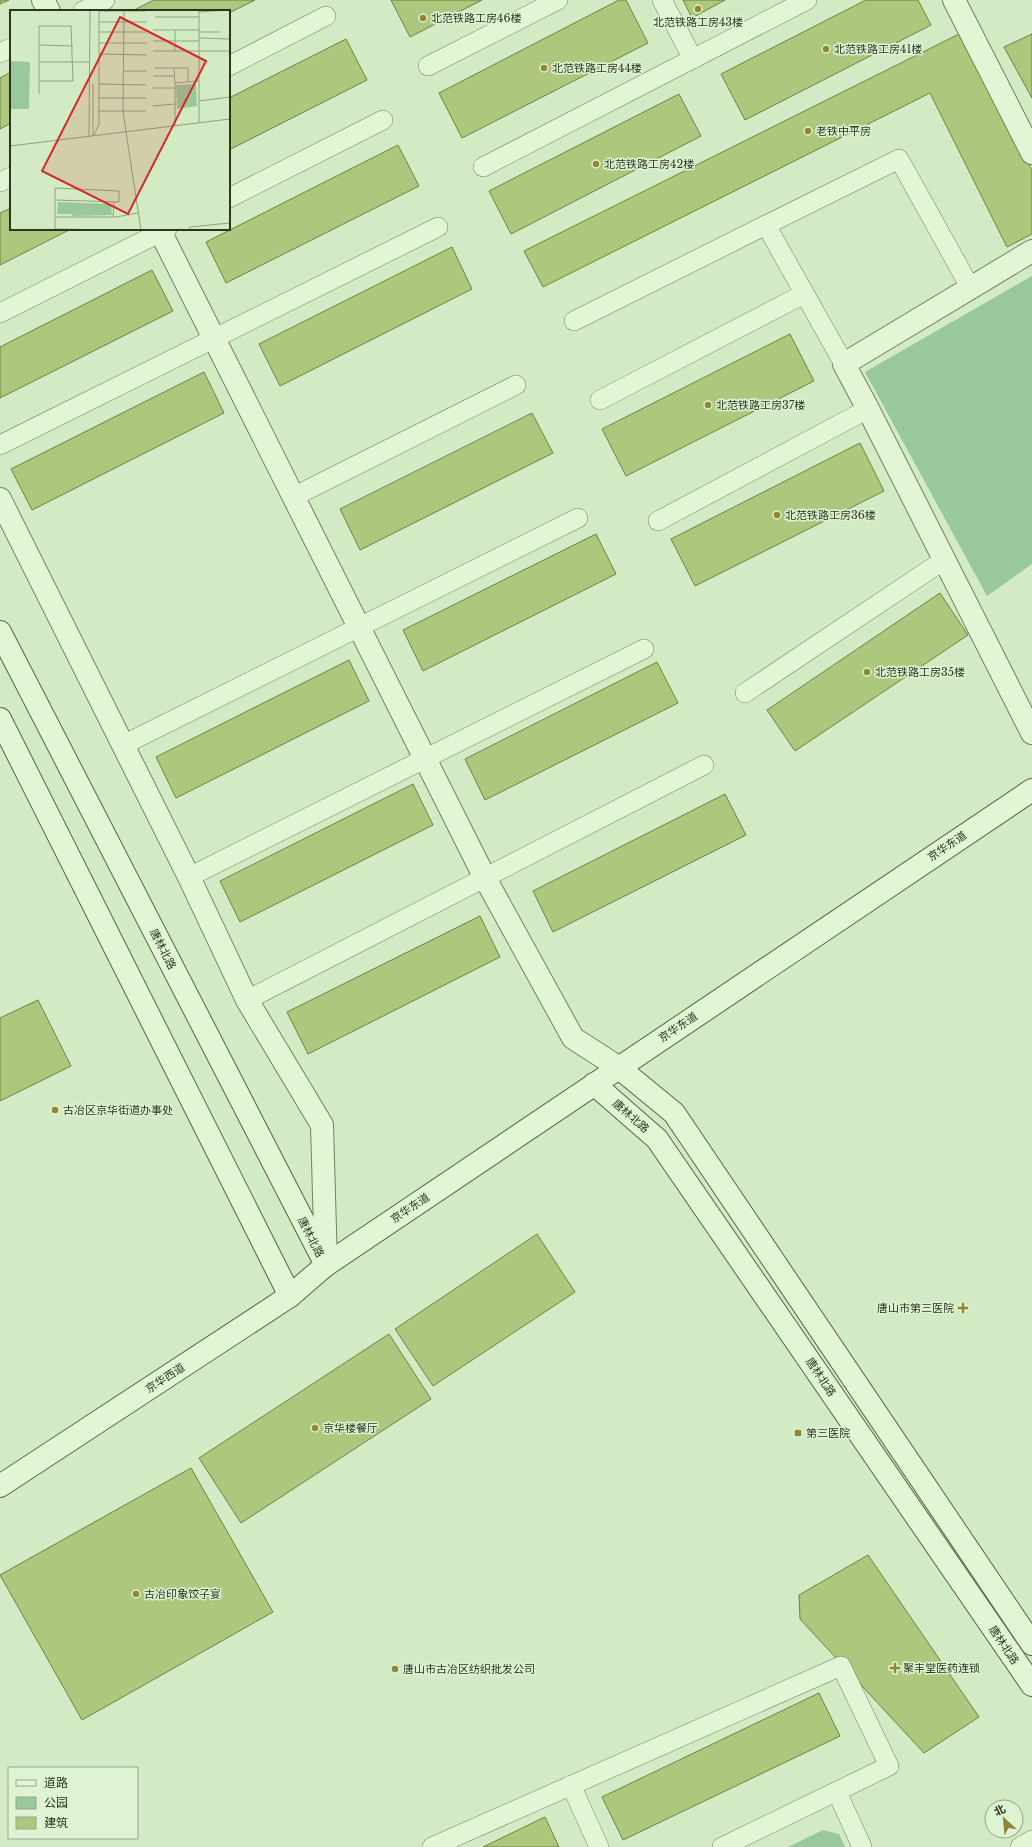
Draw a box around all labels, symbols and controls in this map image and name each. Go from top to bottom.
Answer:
marker: 北范铁路工房43楼 [693,4,703,14]
inset map [10,10,230,230]
place label: 北范铁路工房46楼 [431,11,522,25]
marker: 北范铁路工房46楼 [418,13,428,23]
place label: 北范铁路工房43楼 [653,15,743,29]
place label: 北范铁路工房41楼 [834,42,922,56]
marker: 北范铁路工房41楼 [821,44,831,54]
place label: 北范铁路工房44楼 [552,61,642,75]
marker: 北范铁路工房44楼 [539,63,549,73]
place label: 老铁中平房 [816,124,871,138]
marker: 老铁中平房 [803,126,813,136]
place label: 北范铁路工房42楼 [604,157,694,171]
marker: 北范铁路工房42楼 [591,159,601,169]
place label: 北范铁路工房37楼 [716,398,805,412]
marker: 北范铁路工房37楼 [703,400,713,410]
place label: 北范铁路工房36楼 [785,508,876,522]
marker: 北范铁路工房36楼 [772,510,782,520]
place label: 北范铁路工房35楼 [875,665,965,679]
marker: 北范铁路工房35楼 [862,667,872,677]
street label: 京华东道 [925,828,969,864]
street label: 唐林北路 [147,926,179,972]
street label: 京华东道 [656,1009,700,1045]
street label: 唐林北路 [610,1096,652,1136]
place label: 古冶区京华街道办事处 [63,1103,173,1117]
marker: 古冶区京华街道办事处 [50,1105,60,1115]
street label: 京华东道 [388,1190,432,1226]
street label: 唐林北路 [295,1214,327,1260]
place label: 唐山市第三医院 [877,1301,954,1315]
marker: 唐山市第三医院 [957,1302,969,1314]
street label: 唐林北路 [803,1355,839,1399]
street label: 京华西道 [143,1360,187,1396]
place label: 京华楼餐厅 [323,1421,378,1435]
marker: 京华楼餐厅 [310,1423,320,1433]
place label: 第三医院 [806,1426,850,1440]
marker: 第三医院 [793,1428,803,1438]
place label: 古冶印象饺子宴 [144,1587,221,1601]
marker: 古冶印象饺子宴 [131,1589,141,1599]
street label: 唐林北路 [986,1623,1022,1667]
place label: 聚丰堂医药连锁 [903,1661,980,1675]
place label: 唐山市古冶区纺织批发公司 [403,1662,535,1676]
marker: 聚丰堂医药连锁 [890,1663,900,1673]
marker: 唐山市古冶区纺织批发公司 [390,1664,400,1674]
legend [8,1767,138,1839]
text: 道路 [44,1775,68,1790]
text: 公园 [44,1795,68,1810]
north arrow [984,1799,1024,1839]
text: 北 [991,1801,1008,1819]
text: 建筑 [44,1815,68,1830]

